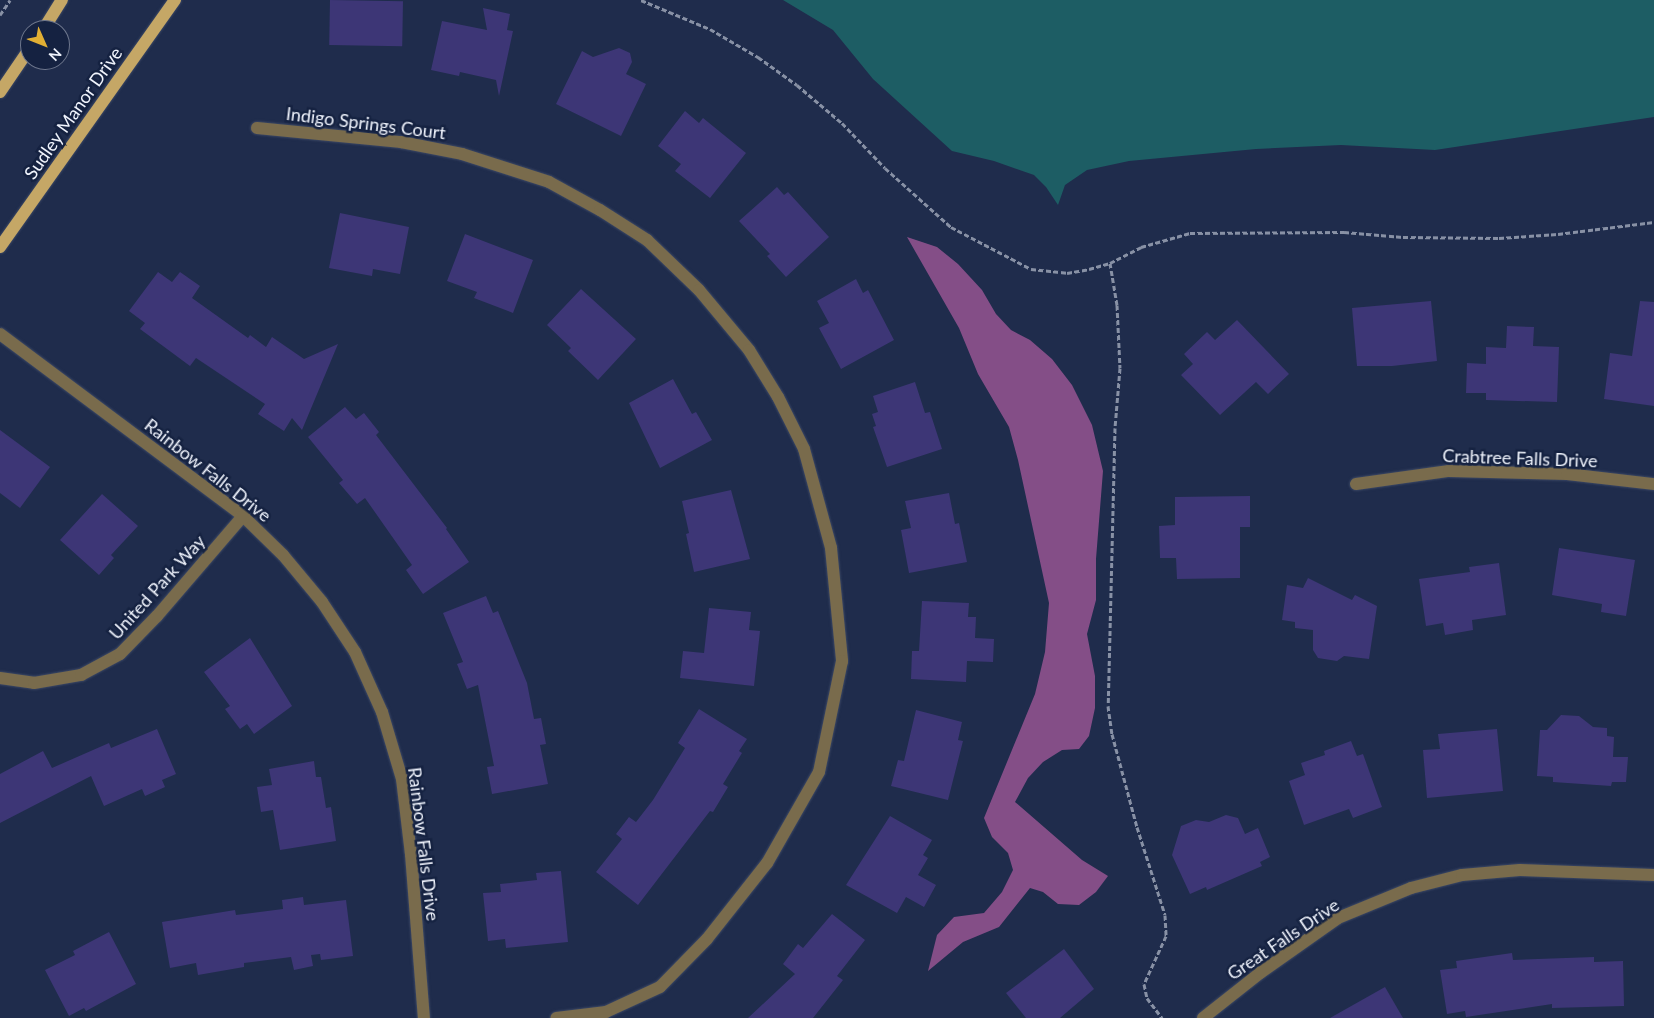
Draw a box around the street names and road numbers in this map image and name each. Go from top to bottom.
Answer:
street label: Sudley Manor Drive [19,43,127,183]
street label: Indigo Springs Court [285,102,447,144]
street label: Rainbow Falls Drive [140,414,276,526]
street label: Crabtree Falls Drive [1442,444,1598,472]
street label: United Park Way [104,530,210,644]
street label: Rainbow Falls Drive [404,766,444,922]
street label: Great Falls Drive [1223,894,1343,984]

